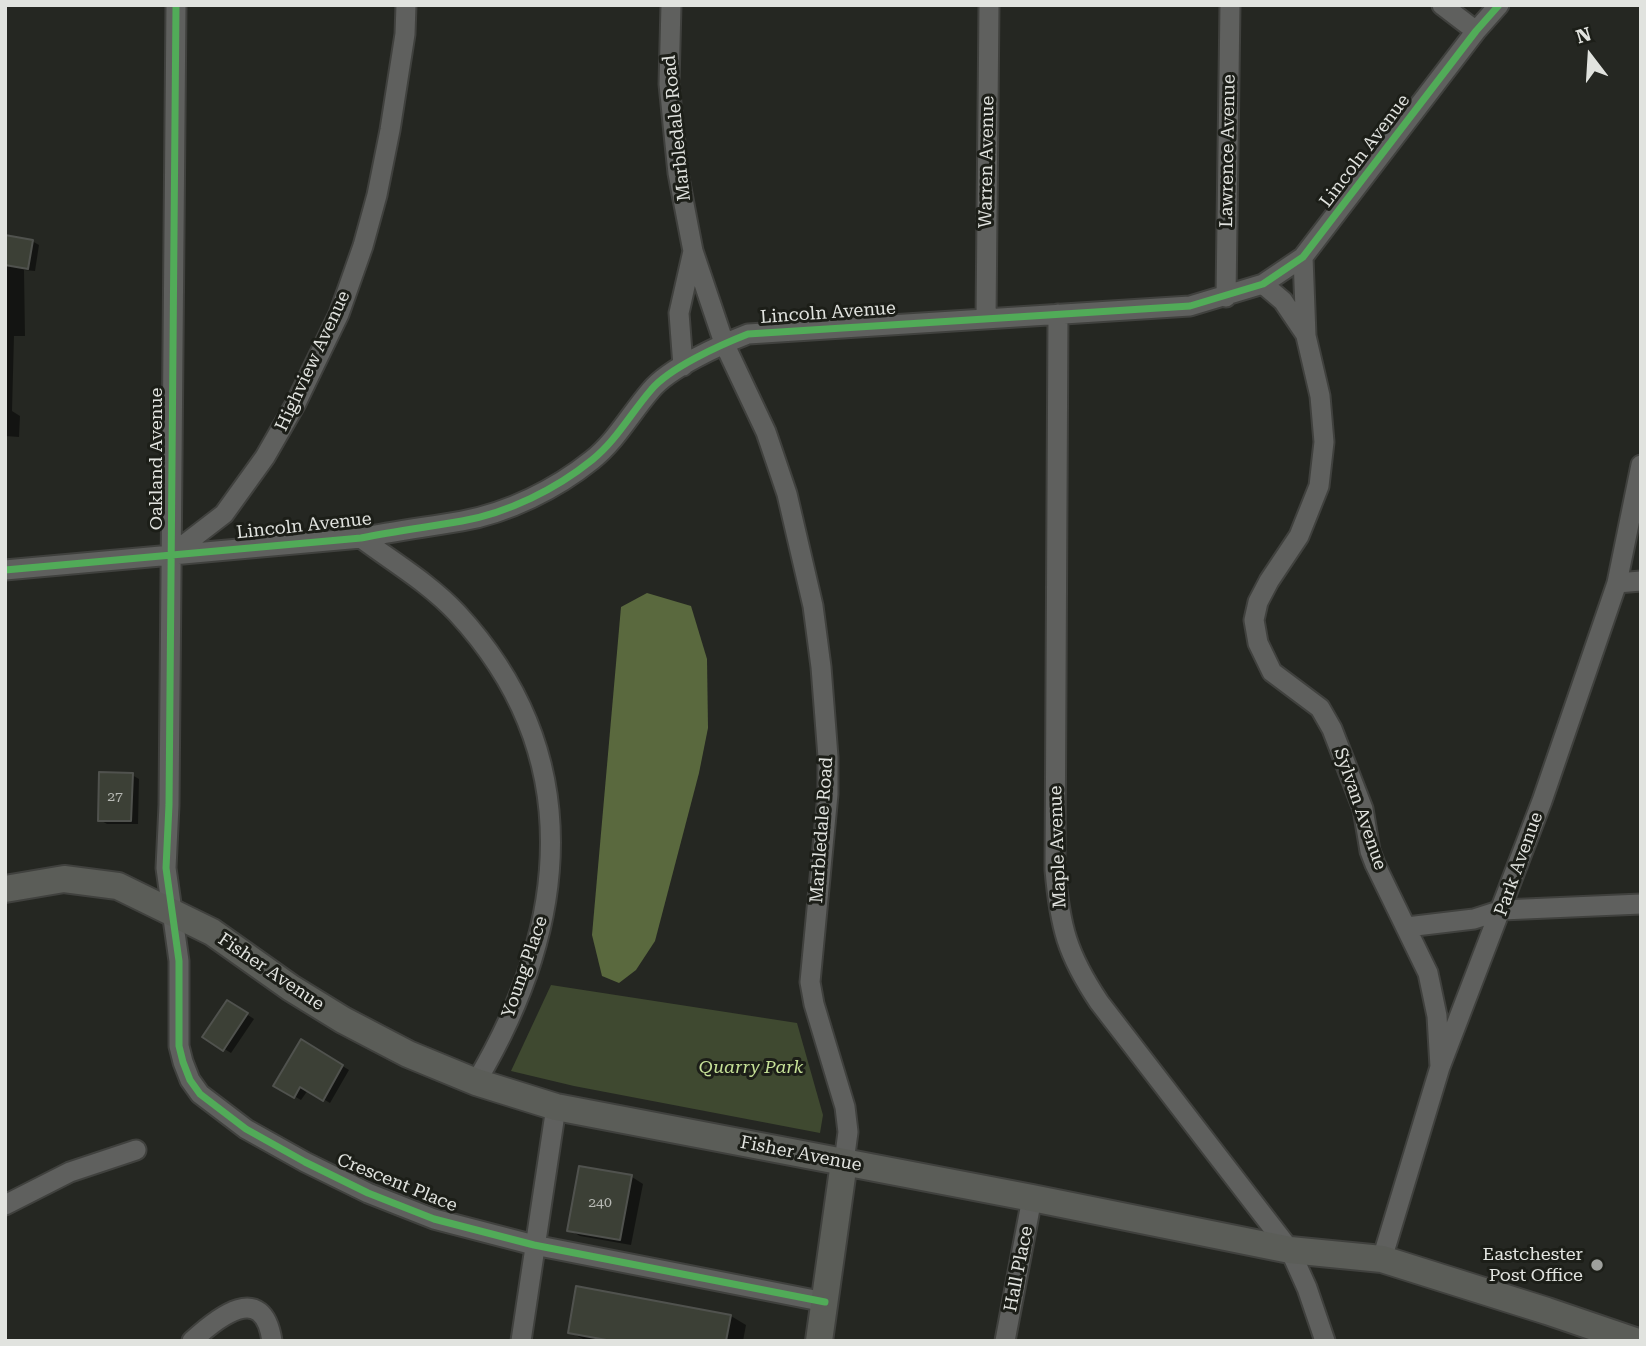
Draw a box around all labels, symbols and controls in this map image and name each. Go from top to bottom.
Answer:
north arrow [1555,21,1625,91]
text: N [1573,22,1594,49]
street label: Marbledale Road [659,54,695,202]
street label: Lawrence Avenue [1216,74,1240,228]
street label: Lincoln Avenue [1315,90,1415,212]
street label: Warren Avenue [975,96,999,228]
street label: Highview Avenue [271,287,355,435]
street label: Lincoln Avenue [759,297,897,329]
street label: Oakland Avenue [146,388,168,530]
street label: Lincoln Avenue [235,508,373,544]
street label: Sylvan Avenue [1329,745,1391,873]
street label: Marbledale Road [806,756,838,904]
street label: Maple Avenue [1045,785,1071,909]
house number: 27 [107,789,123,805]
street label: Park Avenue [1490,809,1548,919]
street label: Young Place [498,913,552,1021]
street label: Fisher Avenue [214,929,328,1015]
park label: Quarry Park [699,1057,803,1079]
street label: Fisher Avenue [738,1132,864,1176]
street label: Crescent Place [334,1149,460,1217]
house number: 240 [588,1195,612,1211]
street label: Hall Place [1000,1224,1038,1314]
place label: Eastchester Post Office [1483,1244,1583,1286]
marker: Eastchester Post Office [1589,1257,1605,1273]

